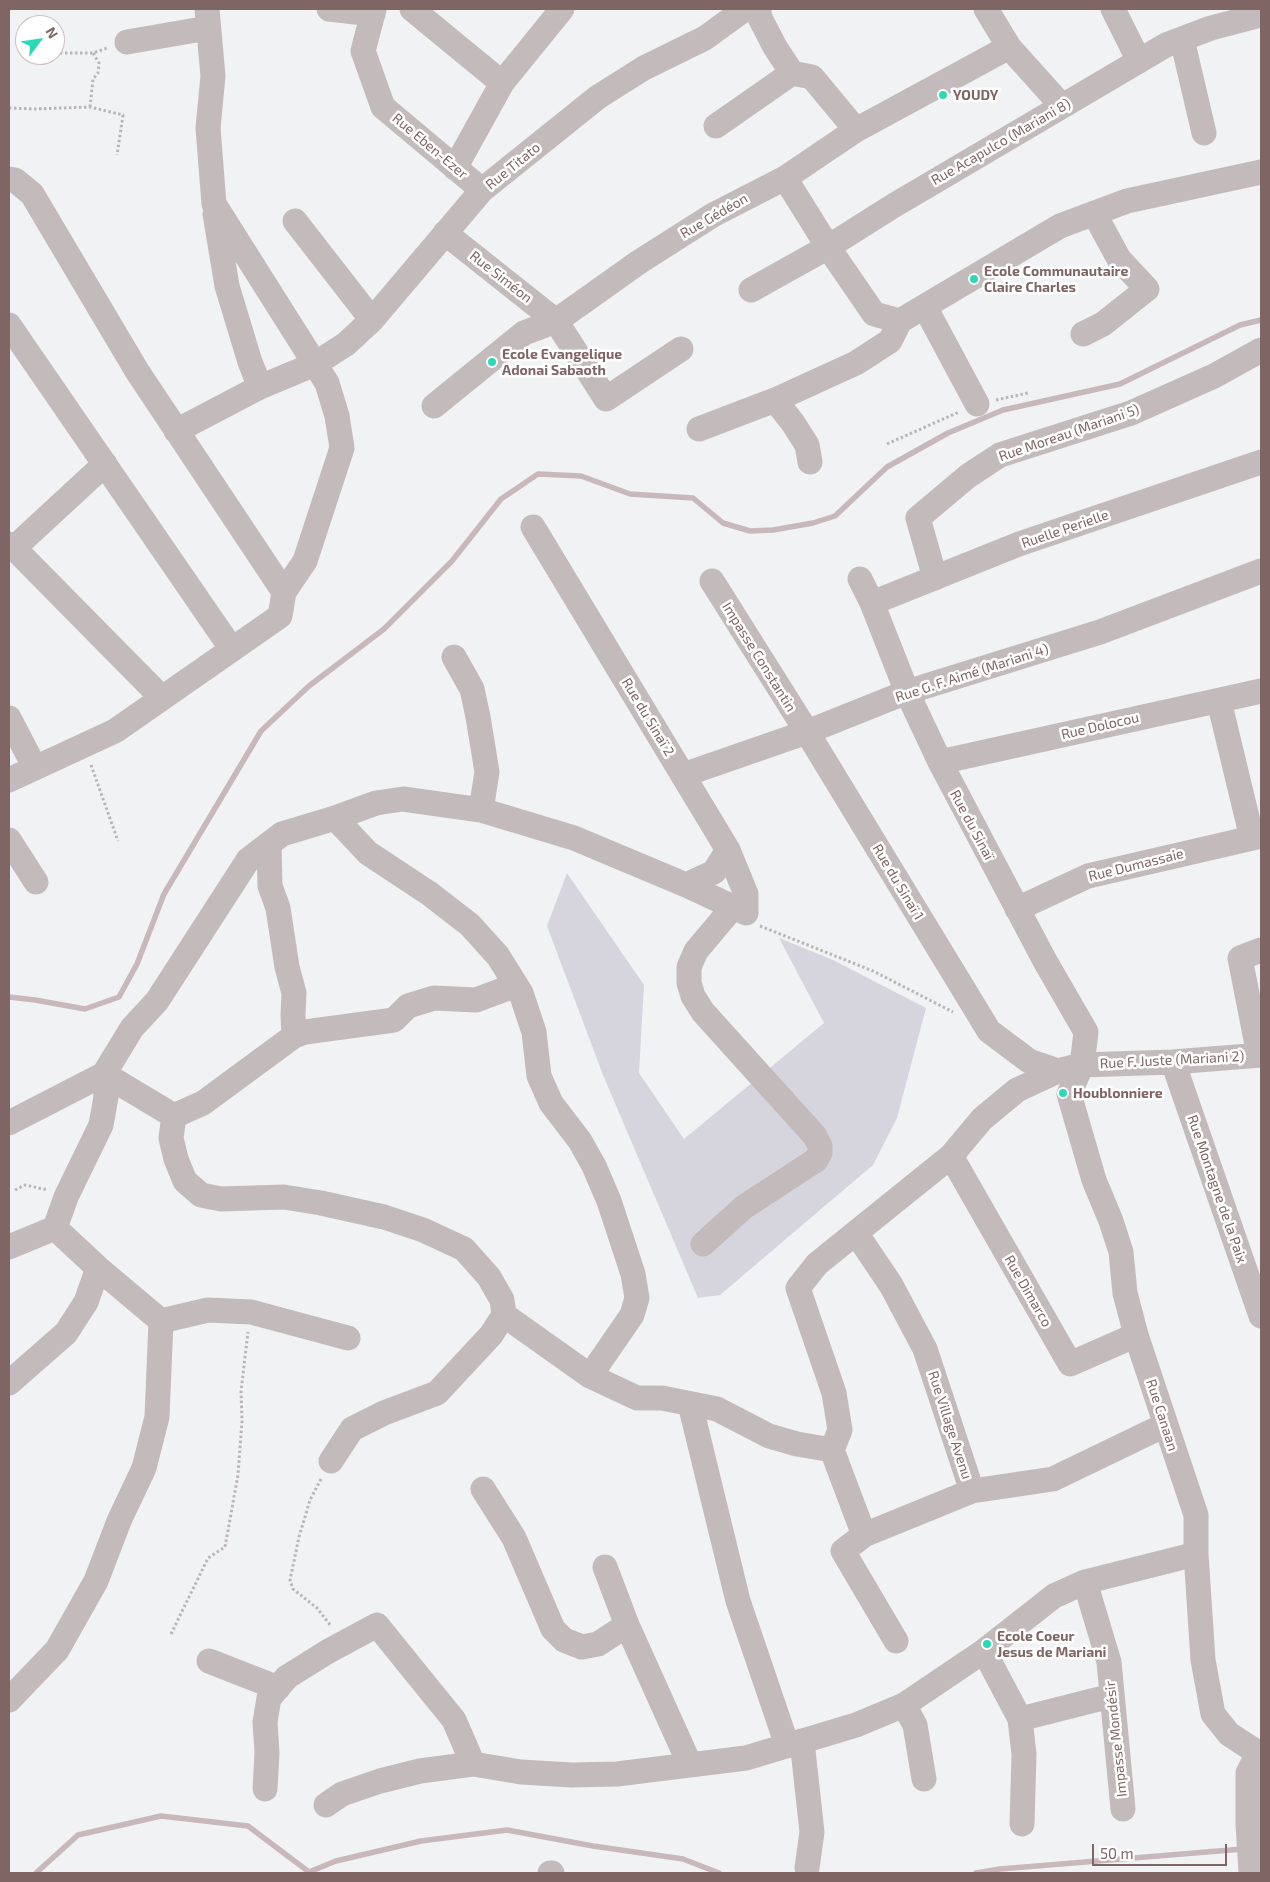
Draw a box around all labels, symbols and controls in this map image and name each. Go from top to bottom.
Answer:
north arrow [15,15,65,65]
text: N [43,24,62,41]
place label: YOUDY [953,87,998,103]
marker: YOUDY [937,89,949,101]
street label: Rue Acapulco (Mariani 8) [928,95,1074,189]
street label: Rue Eben-Ezer [389,110,471,182]
street label: Rue Titato [482,139,544,193]
street label: Rue Gédéon [677,190,751,242]
street label: Rue Siméon [466,247,536,307]
place label: Ecole Communautaire Claire Charles [984,263,1128,296]
marker: Ecole Communautaire Claire Charles [968,273,980,285]
place label: Ecole Evangelique Adonai Sabaoth [502,346,622,378]
marker: Ecole Evangelique Adonai Sabaoth [486,356,498,368]
street label: Rue Moreau (Mariani 5) [996,401,1142,465]
street label: Ruelle Perielle [1019,506,1111,552]
street label: Impasse Constantin [719,599,799,715]
street label: Rue G. F. Aimé (Mariani 4) [893,640,1051,706]
street label: Rue du Sinaï 2 [618,675,678,759]
street label: Rue Dolocou [1059,709,1141,743]
street label: Rue du Sinaï [947,787,997,863]
street label: Rue du Sinaï 1 [869,841,927,923]
street label: Rue Dumassaie [1087,845,1185,885]
street label: Rue F. Juste (Mariani 2) [1099,1048,1245,1072]
place label: Houblonniere [1073,1085,1163,1101]
marker: Houblonniere [1057,1087,1069,1099]
street label: Rue Montagne de la Paix [1184,1113,1250,1265]
street label: Rue Dimarco [1001,1252,1055,1330]
street label: Rue Village Avenu [925,1369,975,1481]
street label: Rue Canaan [1142,1377,1182,1453]
place label: Ecole Coeur Jesus de Mariani [997,1628,1106,1660]
marker: Ecole Coeur Jesus de Mariani [981,1638,993,1650]
street label: Impasse Mondésir [1102,1680,1130,1798]
scale bar [1095,1834,1230,1866]
text: 50 m [1100,1844,1134,1862]

